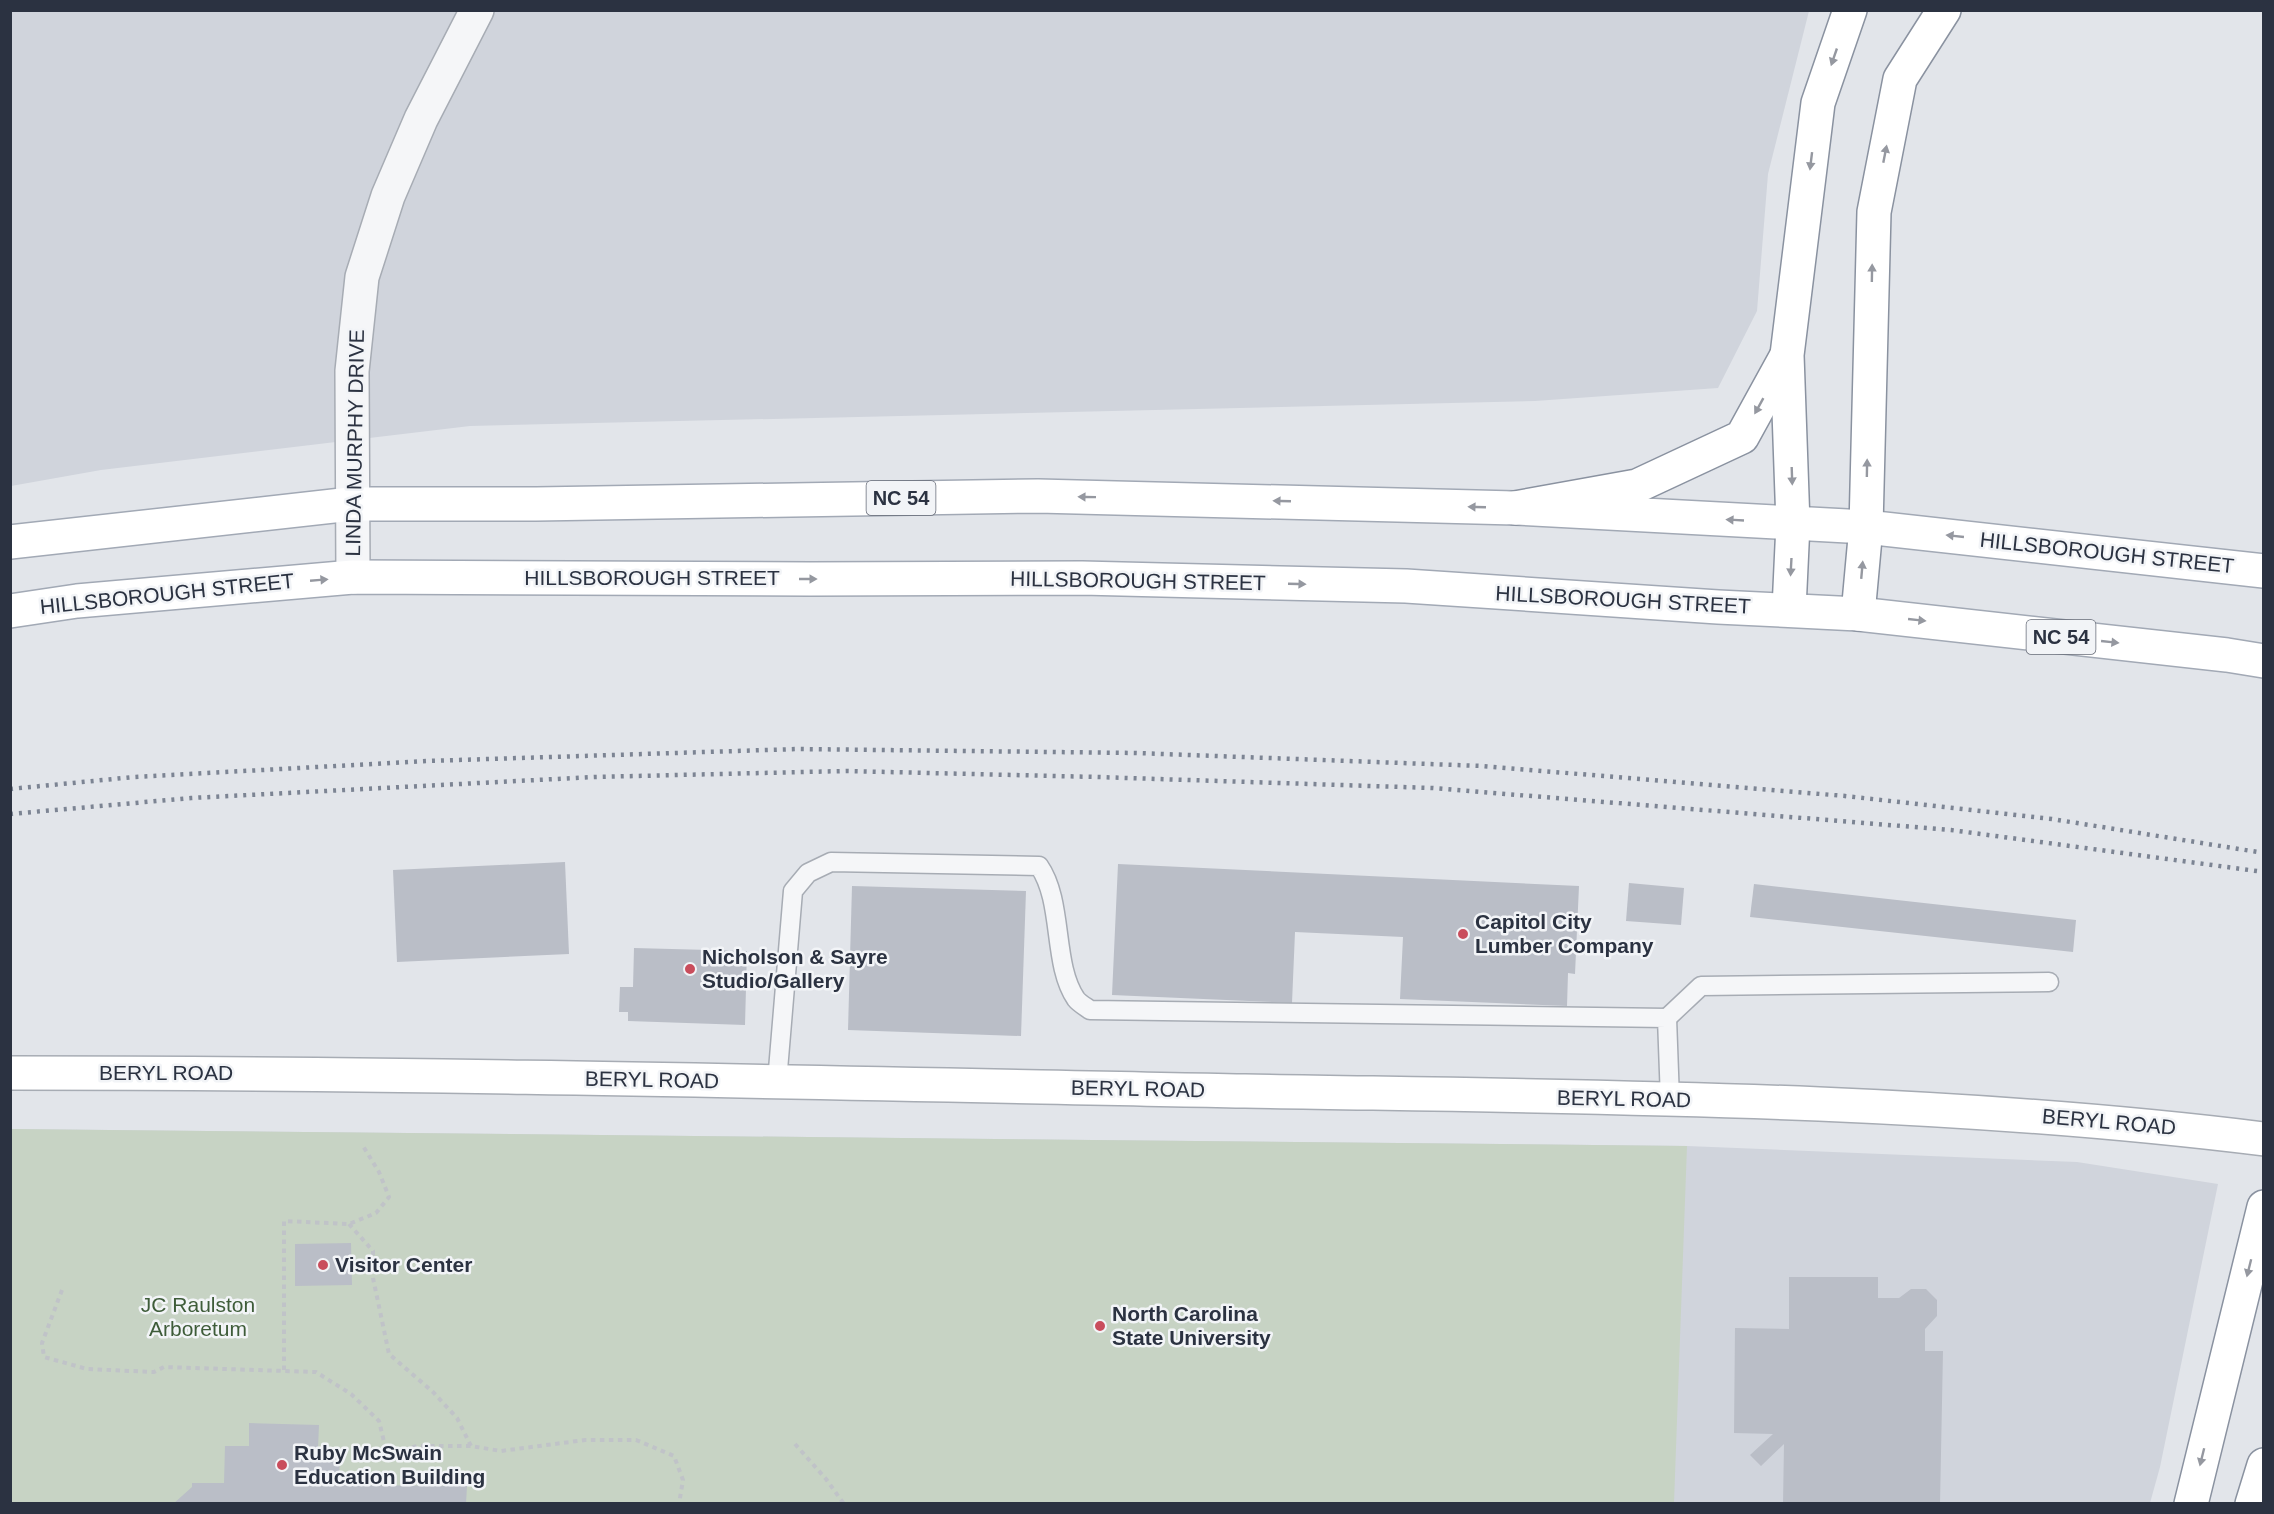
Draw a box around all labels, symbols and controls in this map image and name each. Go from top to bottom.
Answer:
one-way arrow [1828,48,1838,66]
one-way arrow [1881,144,1890,163]
one-way arrow [1806,152,1816,171]
one-way arrow [1867,264,1877,283]
street label: LINDA MURPHY DRIVE [341,329,368,557]
one-way arrow [1754,398,1764,415]
one-way arrow [1863,459,1872,478]
one-way arrow [1787,467,1796,486]
road number: NC 54 [866,481,936,515]
one-way arrow [1078,492,1097,502]
one-way arrow [1273,496,1292,506]
one-way arrow [1468,502,1487,511]
one-way arrow [1725,516,1744,525]
street label: HILLSBOROUGH STREET [1979,528,2235,577]
one-way arrow [1945,531,1964,541]
one-way arrow [1787,557,1796,576]
one-way arrow [1857,561,1867,580]
street label: HILLSBOROUGH STREET [524,566,780,589]
street label: HILLSBOROUGH STREET [1010,567,1266,594]
street label: HILLSBOROUGH STREET [39,569,295,618]
one-way arrow [799,574,818,584]
one-way arrow [310,575,329,585]
one-way arrow [1288,579,1307,588]
street label: HILLSBOROUGH STREET [1495,581,1751,618]
one-way arrow [1907,616,1926,625]
road number: NC 54 [2026,620,2096,654]
one-way arrow [2101,637,2120,647]
place label: Capitol City Lumber Company [1475,910,1654,957]
marker: Capitol City Lumber Company [1456,927,1470,941]
place label: Nicholson & Sayre Studio/Gallery [702,945,888,992]
marker: Nicholson & Sayre Studio/Gallery [683,962,697,976]
street label: BERYL ROAD [99,1061,233,1084]
street label: BERYL ROAD [585,1067,719,1092]
street label: BERYL ROAD [1071,1076,1205,1101]
street label: BERYL ROAD [1557,1086,1691,1111]
street label: BERYL ROAD [2041,1104,2177,1139]
place label: Visitor Center [335,1253,472,1276]
marker: Visitor Center [316,1258,330,1272]
one-way arrow [2243,1259,2253,1277]
park label: JC Raulston Arboretum [141,1293,255,1340]
place label: North Carolina State University [1112,1302,1271,1349]
marker: North Carolina State University [1093,1319,1107,1333]
place label: Ruby McSwain Education Building [294,1441,485,1488]
one-way arrow [2197,1448,2207,1466]
marker: Ruby McSwain Education Building [275,1458,289,1472]

